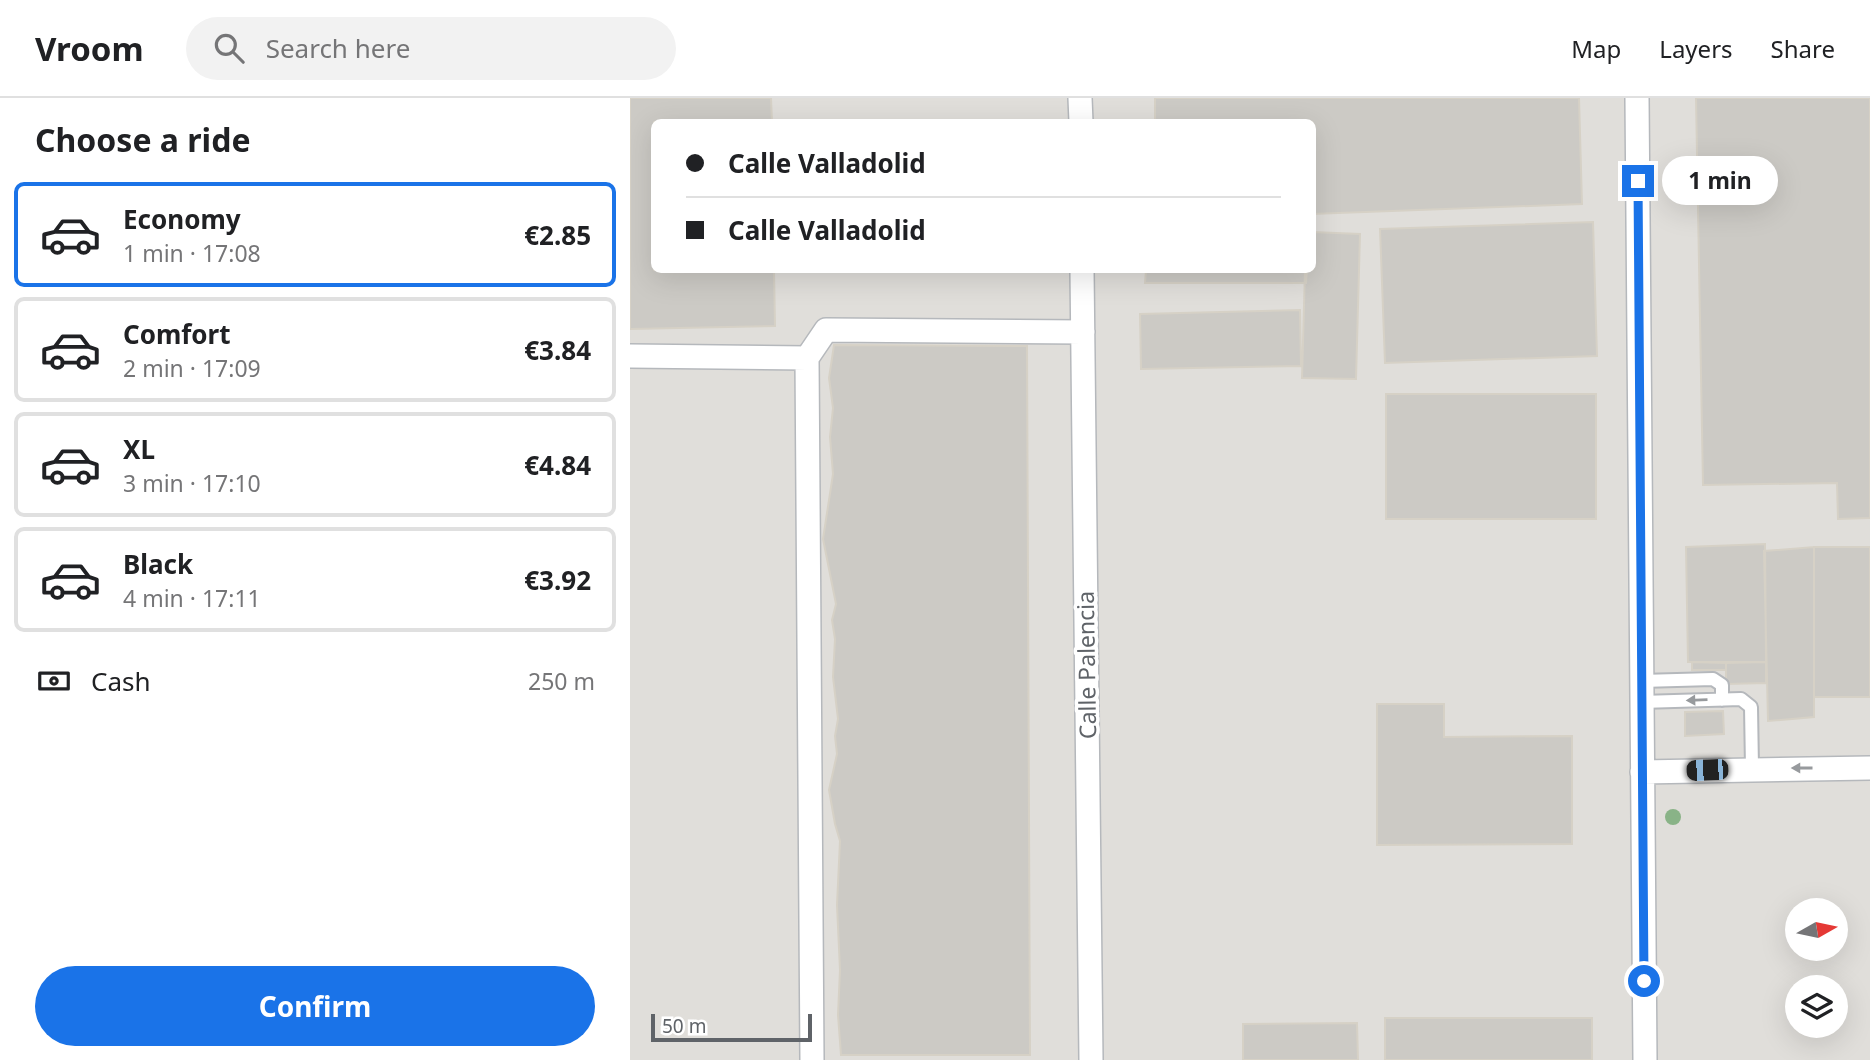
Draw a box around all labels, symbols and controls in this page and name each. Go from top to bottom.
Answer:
search box [186,17,676,80]
text: Vroom [35,26,144,71]
icon: search [210,29,248,67]
text: Search here [266,30,410,66]
text: Map [1571,32,1621,65]
text: Layers [1659,32,1733,65]
text: Share [1771,32,1835,65]
text: Choose a ride [35,118,251,161]
text: Calle Valladolid [728,145,926,181]
callout: 1 min [1662,156,1778,206]
text: 1 min [1688,164,1752,196]
route end [1622,165,1654,197]
text: Economy [123,201,241,237]
icon: car [39,203,102,266]
text: Calle Valladolid [728,212,926,248]
text: €2.85 [524,217,591,253]
text: 1 min · 17:08 [123,237,261,269]
text: Comfort [123,316,231,352]
icon: car [39,318,102,381]
text: €3.84 [524,332,591,368]
text: 2 min · 17:09 [123,352,261,384]
text: XL [123,431,155,467]
icon: car [39,433,102,496]
text: €4.84 [524,447,591,483]
text: 3 min · 17:10 [123,467,261,499]
text: Black [123,546,193,582]
icon: car [39,548,102,611]
text: €3.92 [524,562,591,598]
text: 4 min · 17:11 [123,582,261,614]
street label: Calle Palencia [1069,591,1103,739]
icon: cash [35,662,73,700]
text: Cash [91,663,151,699]
text: 250 m [528,665,595,697]
one-way arrow [1686,695,1708,706]
car [1686,759,1729,781]
one-way arrow [1791,762,1813,774]
north arrow [1785,898,1848,961]
map controls [1785,898,1848,1038]
route start [1628,965,1660,997]
button: Confirm [35,966,595,1046]
button: layers [1785,975,1848,1038]
scale bar [651,1011,812,1043]
text: 50 m [662,1013,706,1039]

